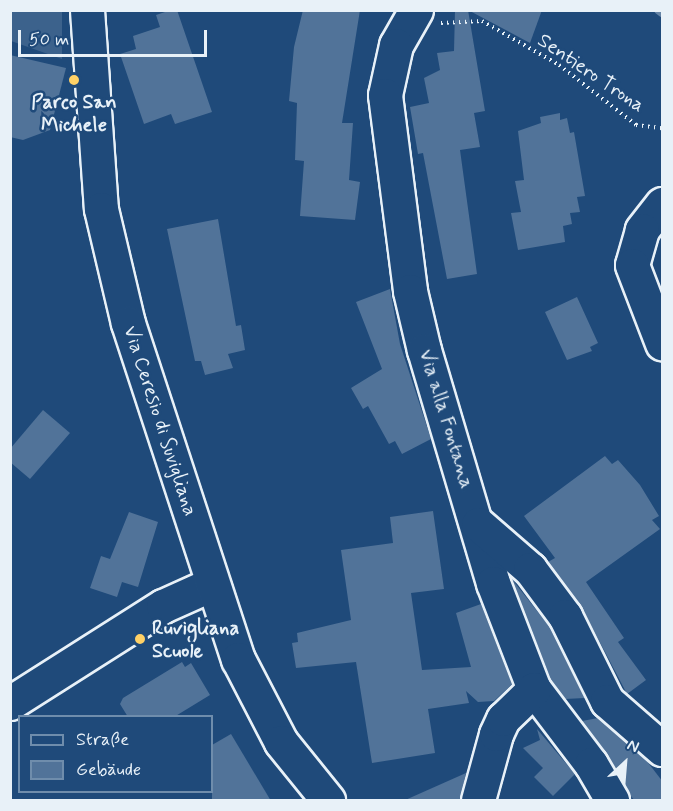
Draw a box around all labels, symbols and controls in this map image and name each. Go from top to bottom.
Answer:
scale bar [21,18,210,56]
text: 50 m [29,28,69,52]
street label: Sentiero Trona [533,28,649,118]
marker: Parco San Michele [67,73,81,87]
place label: Parco San Michele [32,90,116,137]
street label: Via Ceresio di Suvigliana [117,319,203,523]
street label: Via alla Fontana [414,349,478,489]
place label: Ruvigliana Scuole [152,616,239,663]
marker: Ruvigliana Scuole [133,632,147,646]
legend [18,715,213,793]
text: Straße [76,728,129,752]
north arrow [595,733,655,793]
text: N [624,735,643,758]
text: Gebäude [76,758,141,782]

